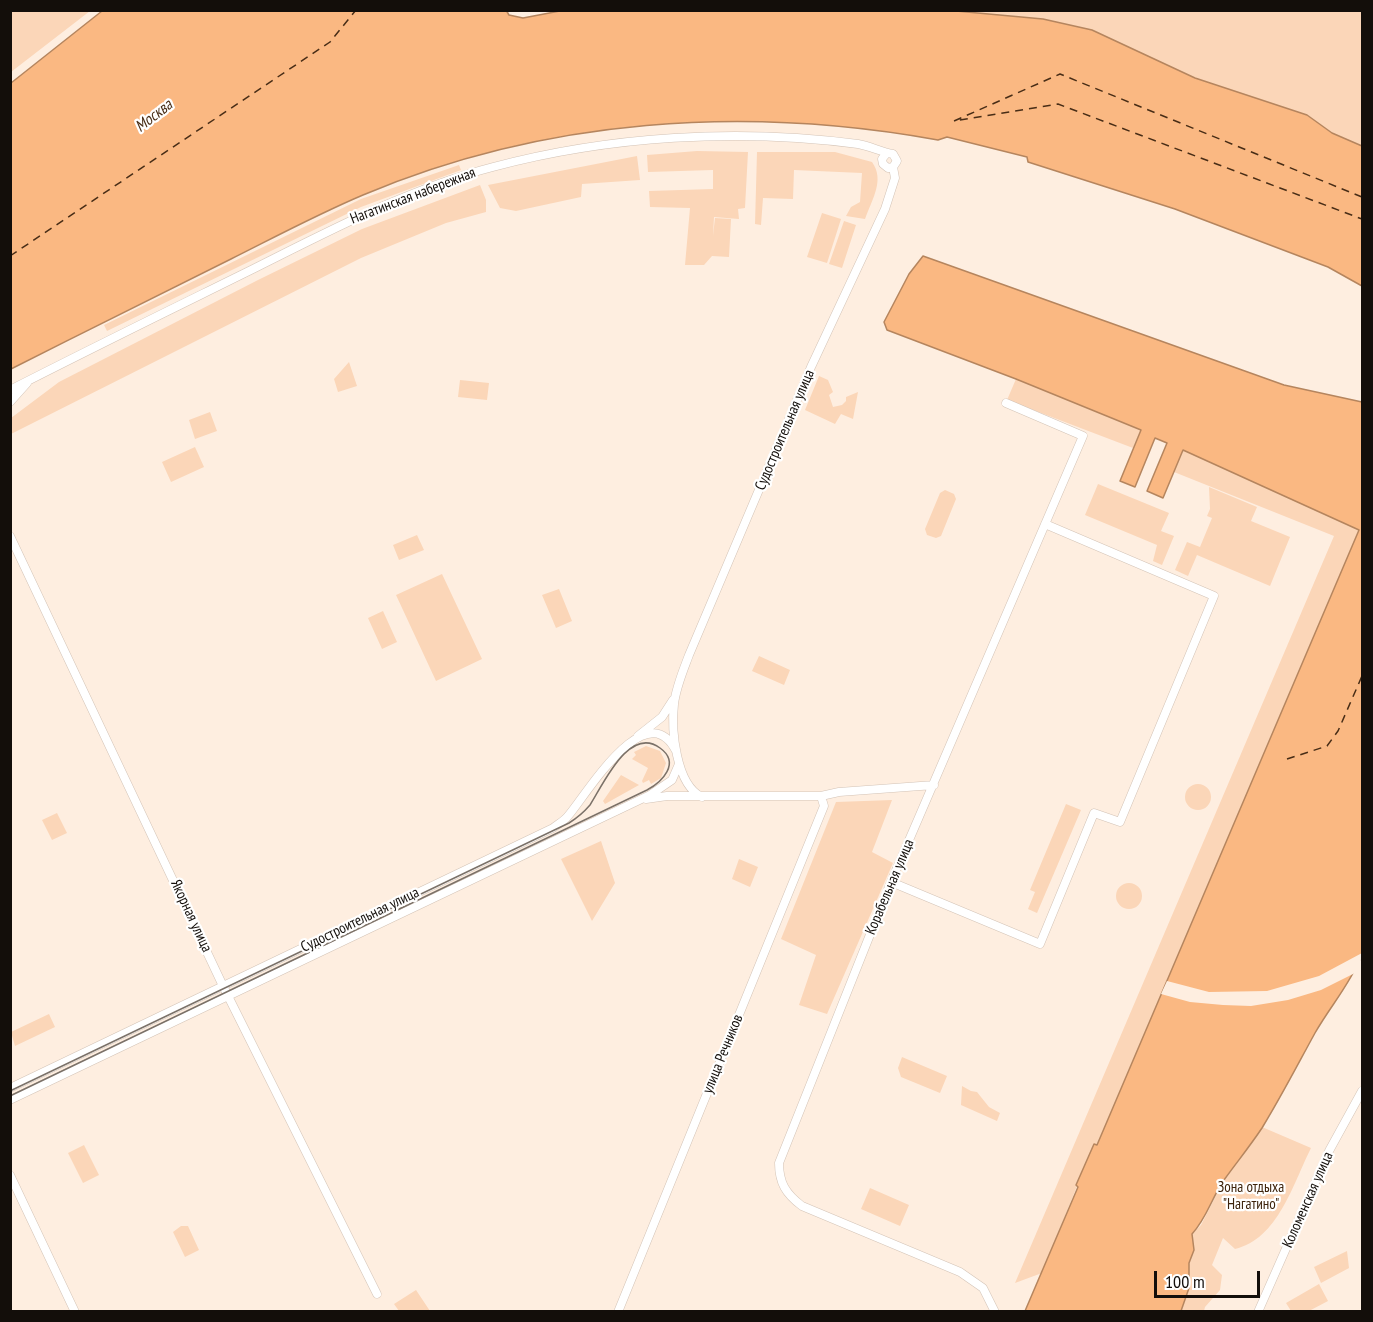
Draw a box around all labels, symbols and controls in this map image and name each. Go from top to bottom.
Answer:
water label: Москва [132,96,176,136]
street label: Нагатинская набережная [348,164,478,228]
street label: Судостроительная улица [751,367,819,493]
street label: Корабельная улица [862,836,918,938]
street label: Якорная улица [166,877,216,955]
street label: Судостроительная улица [298,884,422,956]
street label: улица Речников [699,1012,747,1096]
street label: Коломенская улица [1279,1149,1337,1251]
park label: Зона отдыха "Нагатино" [1218,1179,1284,1214]
scale bar [1157,1259,1264,1297]
text: 100 m [1165,1270,1205,1293]

